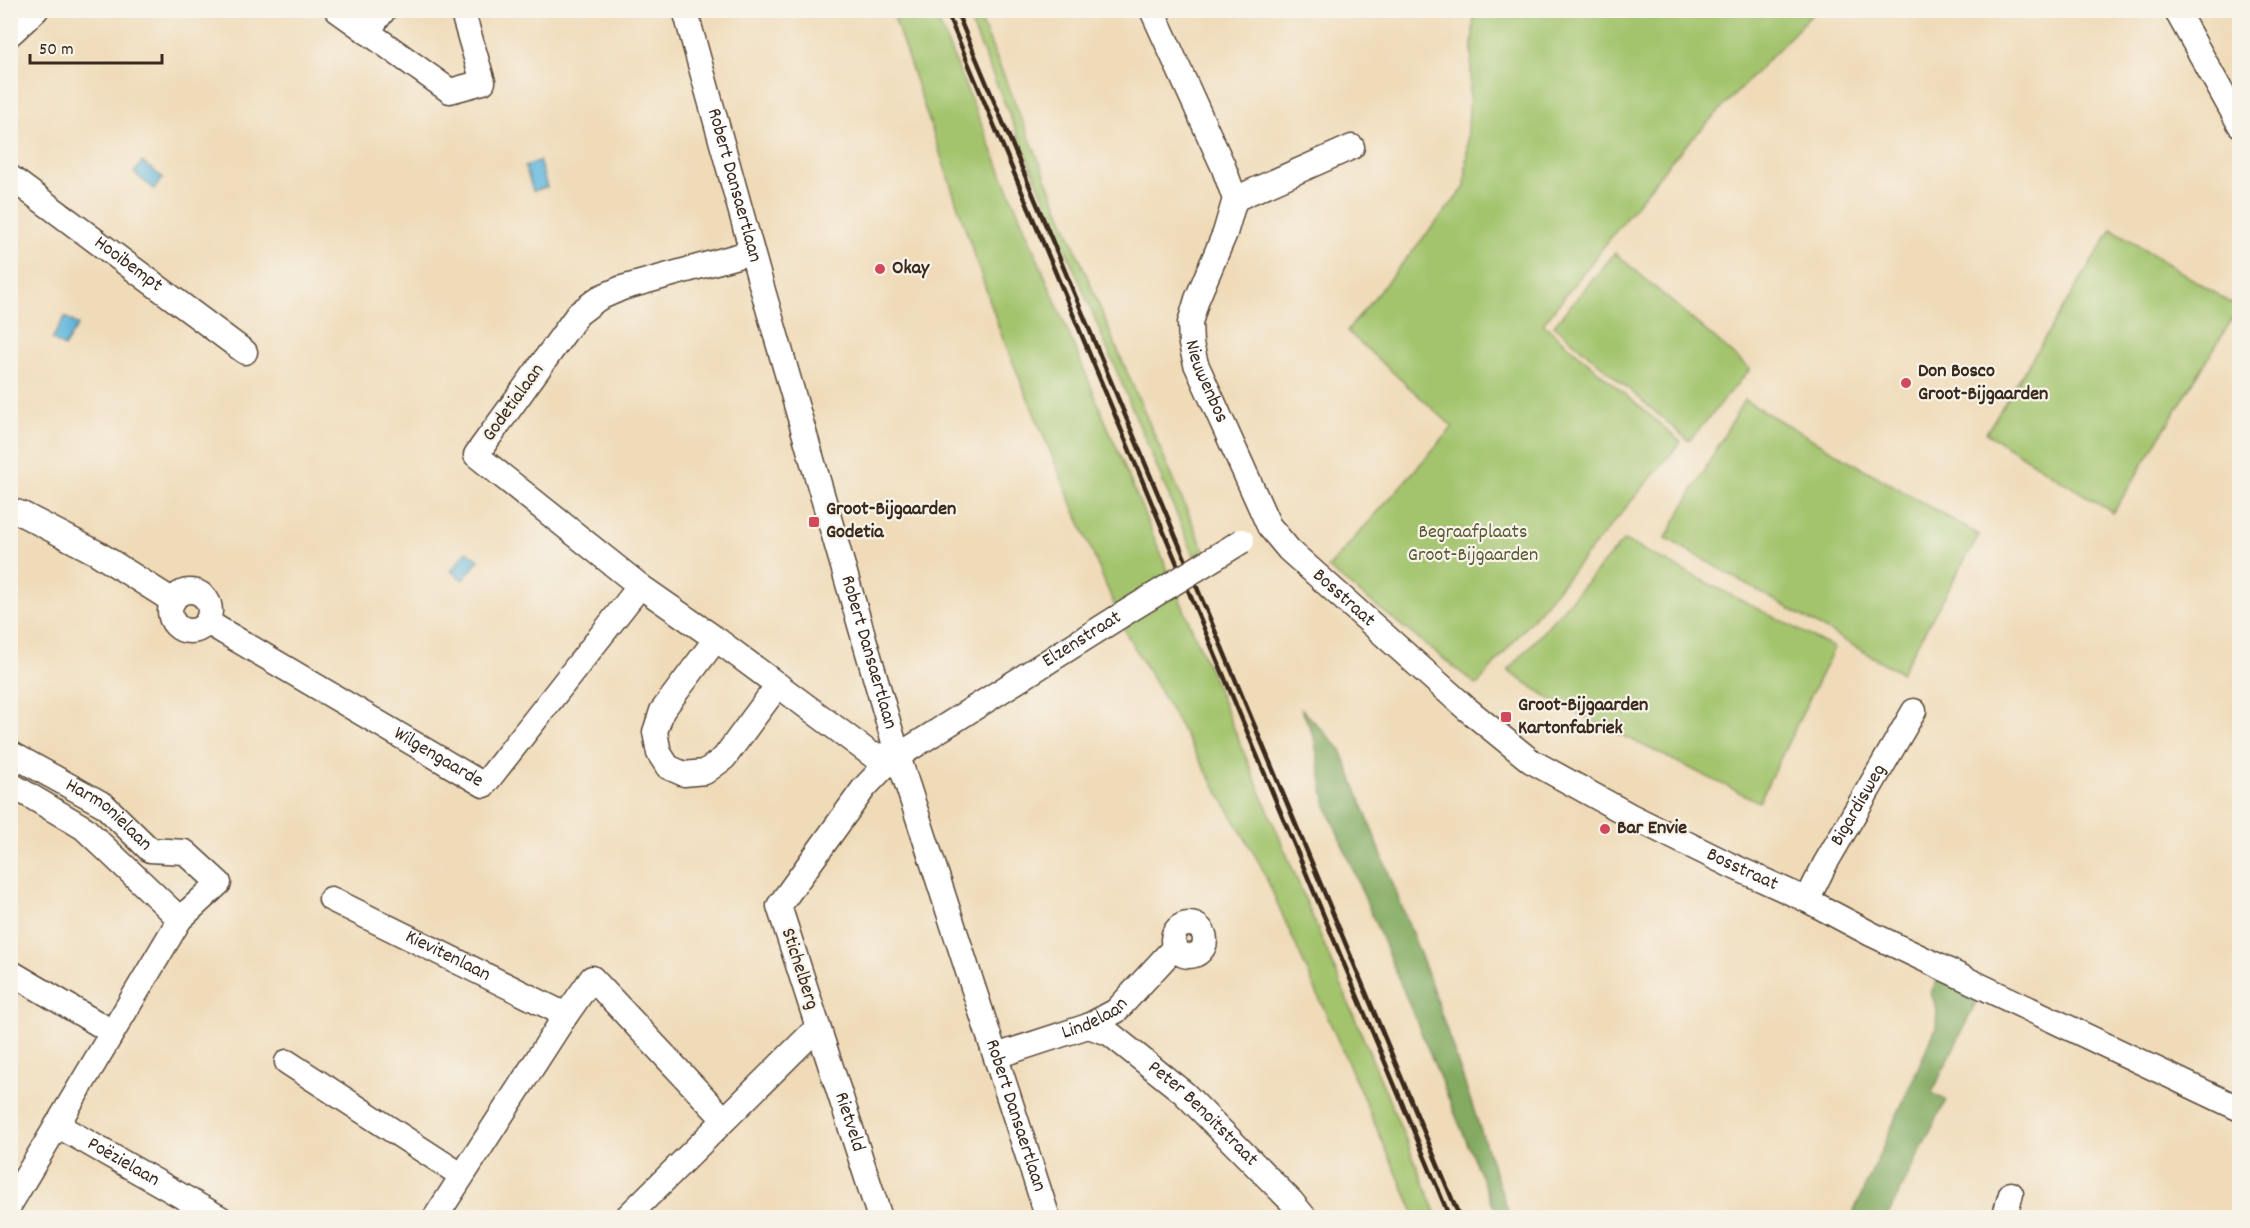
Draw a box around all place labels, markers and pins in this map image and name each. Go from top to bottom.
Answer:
place label: Okay [892,255,930,283]
marker: Okay [873,262,887,276]
place label: Don Bosco Groot-Bijgaarden [1918,358,2048,409]
marker: Don Bosco Groot-Bijgaarden [1899,376,1913,390]
place label: Groot-Bijgaarden Godetia [826,496,956,547]
marker: Groot-Bijgaarden Godetia [807,515,821,529]
place label: Groot-Bijgaarden Kartonfabriek [1518,692,1648,743]
marker: Groot-Bijgaarden Kartonfabriek [1499,710,1513,724]
place label: Bar Envie [1617,815,1687,843]
marker: Bar Envie [1598,822,1612,836]

